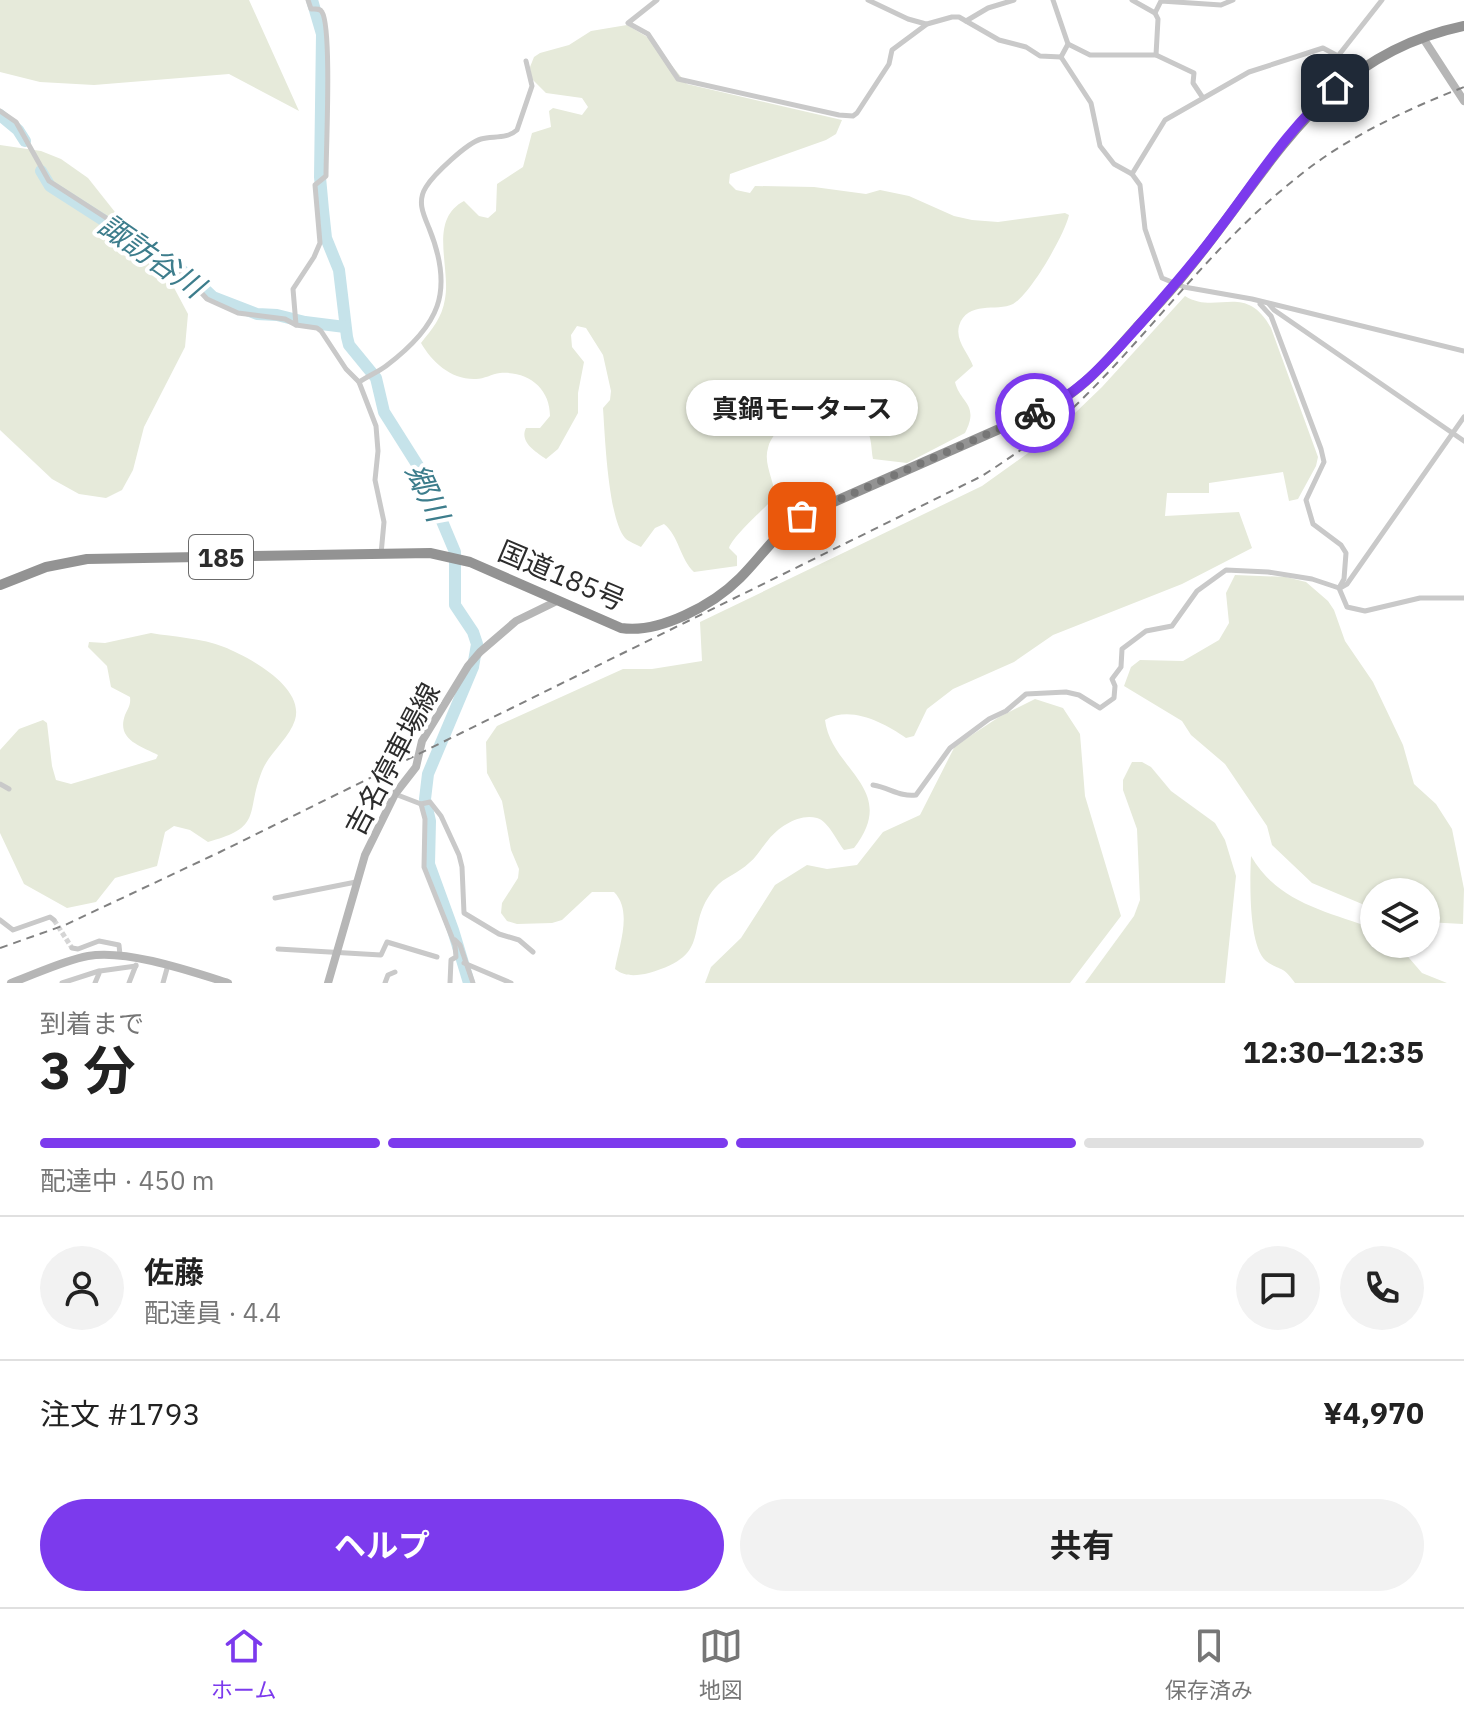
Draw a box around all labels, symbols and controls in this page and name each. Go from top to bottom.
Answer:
pin [1301,54,1369,122]
icon: home [1313,66,1357,110]
water label: 諏訪谷川 [92,205,215,307]
courier [995,373,1075,453]
callout: 真鍋モータース [686,380,918,436]
text: 真鍋モータース [712,391,892,425]
icon: bike [1013,391,1057,435]
water label: 郷川 [398,457,460,530]
pin [768,482,836,550]
icon: bag [780,494,824,538]
street label: 国道185号 [493,532,631,618]
road number: 185 [189,535,253,579]
street label: 吉名停車場線 [336,676,448,842]
map controls [1360,878,1440,958]
button: layers [1360,878,1440,958]
text: 到着まで [40,1006,144,1040]
text: 12:30–12:35 [1243,1032,1424,1071]
text: 3 分 [40,1036,135,1103]
text: 配達中 · 450 m [40,1163,214,1197]
button: person [40,1246,124,1330]
button: chat [1236,1246,1320,1330]
button: phone [1340,1246,1424,1330]
text: 佐藤 [144,1252,204,1291]
text: 配達員 · 4.4 [144,1295,281,1329]
text: ¥4,970 [1323,1393,1424,1432]
text: 注文 #1793 [40,1394,200,1433]
button: ヘルプ [40,1499,724,1591]
button: 共有 [740,1499,1424,1591]
tab: ホーム [211,1624,276,1704]
tab: 地図 [699,1624,743,1704]
tab: 保存済み [1165,1624,1253,1704]

